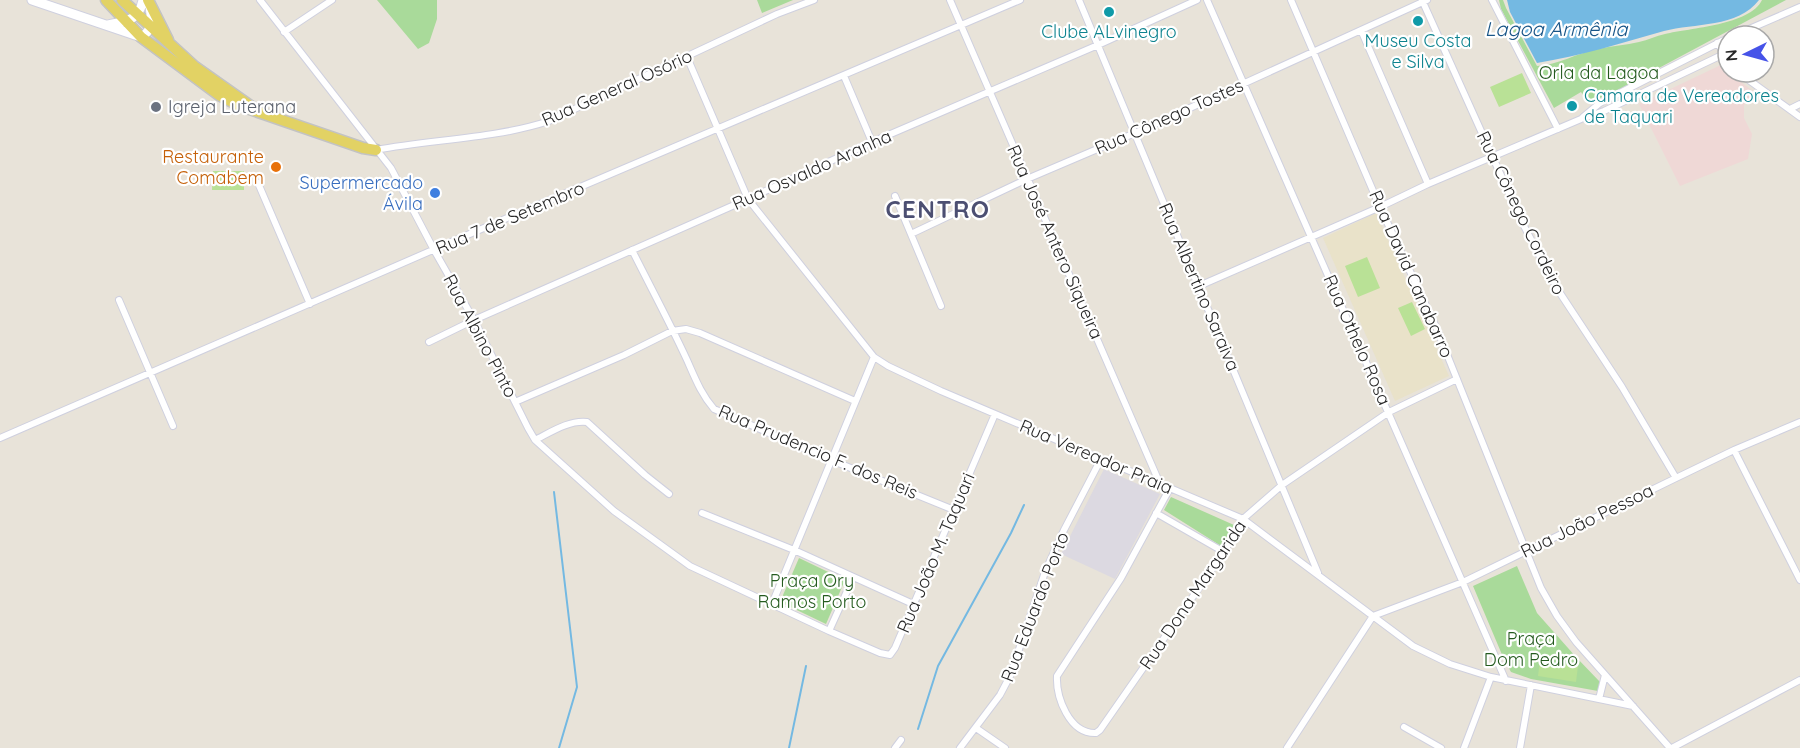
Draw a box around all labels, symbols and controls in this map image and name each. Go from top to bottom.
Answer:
marker: Clube ALvinegro [1102,5,1116,19]
marker: Museu Costa e Silva [1411,14,1425,28]
water label: Lagoa Armênia [1485,16,1629,41]
place label: Clube ALvinegro [1041,20,1177,43]
north arrow [1716,24,1776,84]
place label: Museu Costa e Silva [1365,29,1471,73]
street label: Rua General Osório [538,44,696,131]
text: N [1721,49,1742,62]
park label: Orla da Lagoa [1539,61,1659,84]
street label: Rua Cônego Tostes [1091,73,1247,160]
place label: Camara de Vereadores de Taquari [1584,84,1779,128]
place label: Igreja Luterana [168,95,296,118]
marker: Camara de Vereadores de Taquari [1565,99,1579,113]
marker: Igreja Luterana [149,100,163,114]
street label: Rua Osvaldo Aranha [729,124,895,215]
street label: Rua Cônego Cordeiro [1472,127,1571,298]
street label: Rua José Antero Siqueira [1002,141,1109,342]
place label: Restaurante Comabem [162,145,264,189]
marker: Restaurante Comabem [269,160,283,174]
place label: Supermercado Ávila [300,171,423,215]
street label: Rua 7 de Setembro [432,176,588,259]
marker: Supermercado Ávila [428,186,442,200]
street label: Rua David Canabarro [1364,186,1459,361]
district label: CENTRO [886,194,990,224]
street label: Rua Albertino Saraiva [1154,199,1245,375]
street label: Rua Albino Pinto [438,270,523,401]
street label: Rua Othelo Rosa [1318,271,1396,409]
street label: Rua Prudencio F. dos Reis [715,399,921,504]
street label: Rua Vereador Praia [1016,414,1176,499]
street label: Rua João M. Taquari [891,469,980,636]
street label: Rua João Pessoa [1516,478,1657,563]
street label: Rua Dona Margarida [1134,516,1251,674]
street label: Rua Eduardo Porto [995,529,1074,685]
park label: Praça Ory Ramos Porto [758,569,866,613]
park label: Praça Dom Pedro [1484,627,1578,671]

